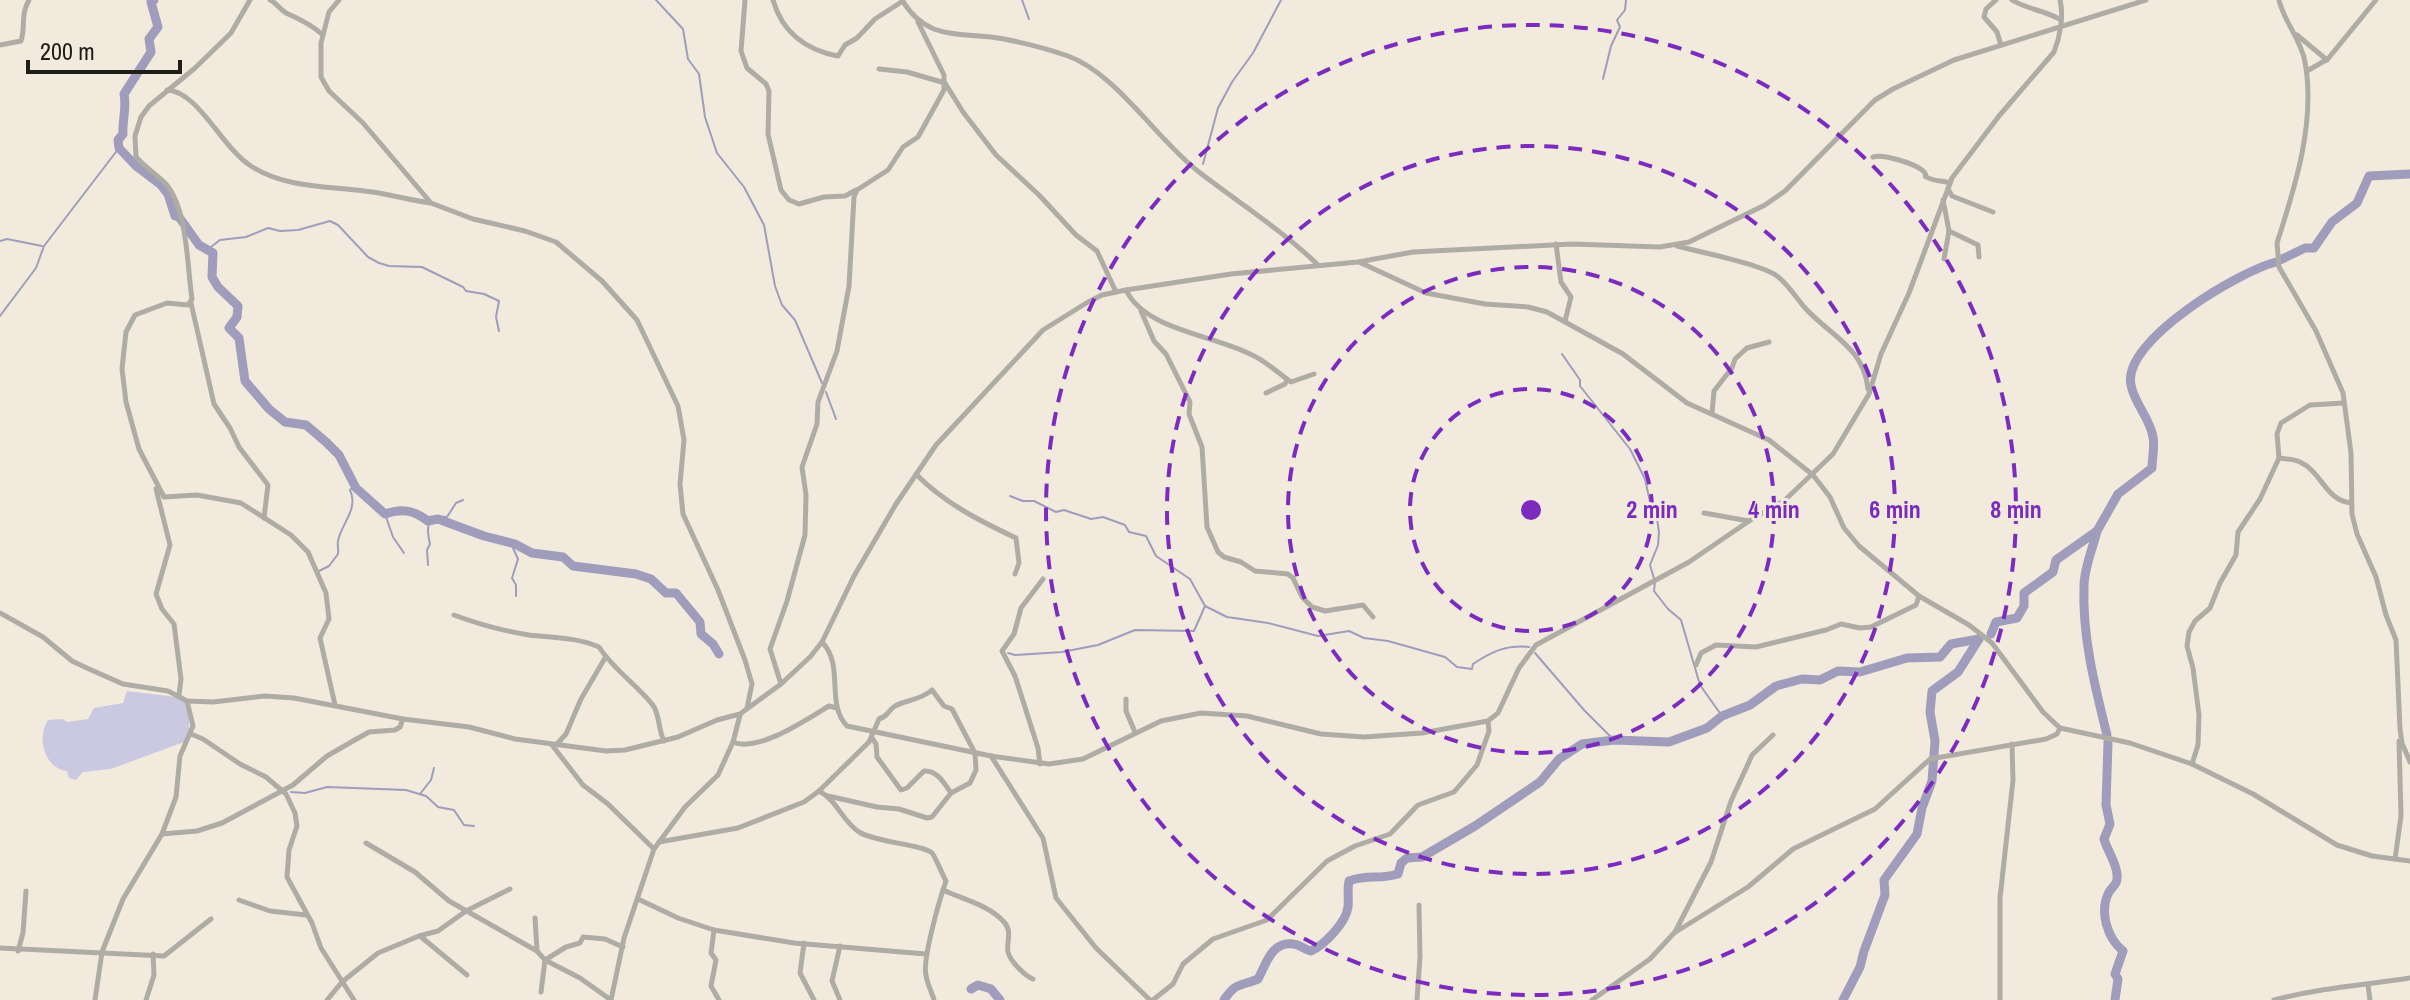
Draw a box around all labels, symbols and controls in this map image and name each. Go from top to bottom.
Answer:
scale bar [28,24,180,74]
text: 200 m [40,35,95,67]
text: 2 min [1626,493,1678,525]
text: 4 min [1748,493,1800,525]
text: 6 min [1869,493,1921,525]
text: 8 min [1990,493,2042,525]
centre of rings [1517,496,1545,524]

